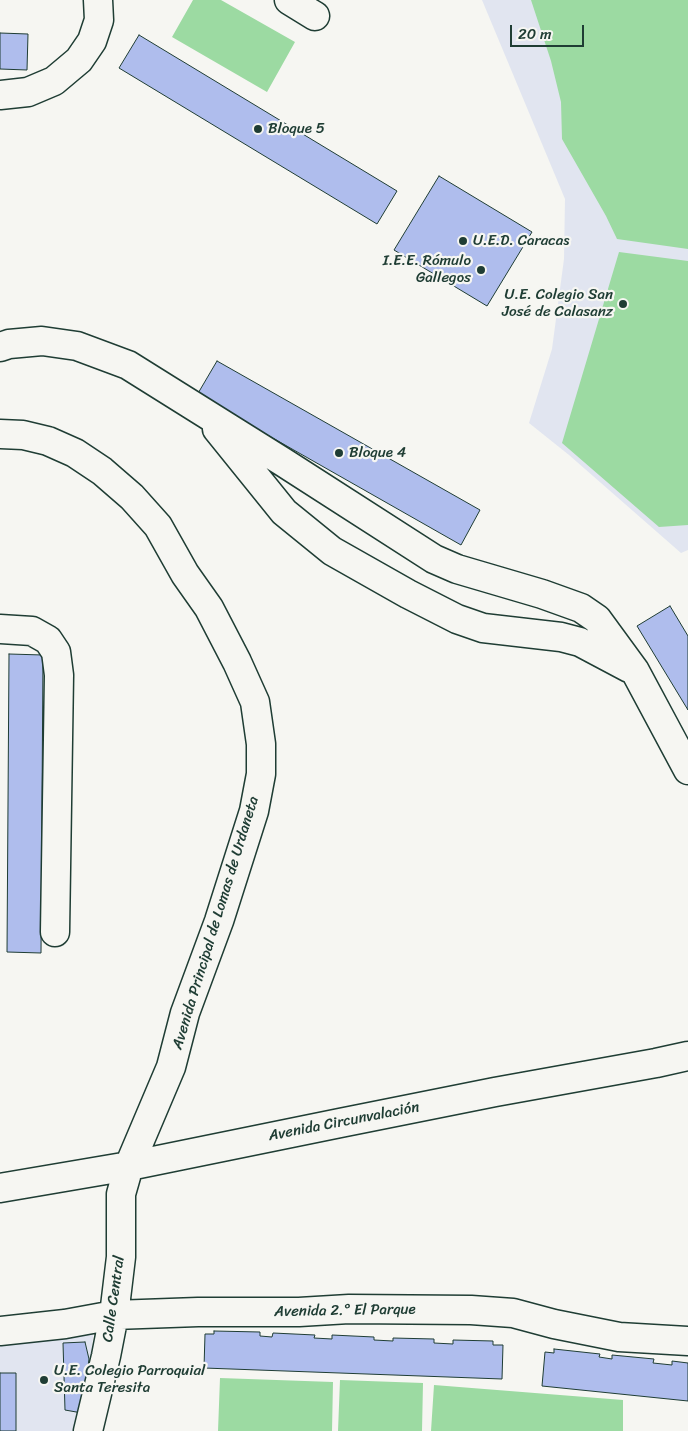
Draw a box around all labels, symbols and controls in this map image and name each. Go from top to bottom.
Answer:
scale bar [513,15,587,47]
text: 20 m [518,21,552,47]
place label: Bloque 5 [268,120,325,138]
marker: Bloque 5 [252,123,264,135]
place label: U.E.D. Caracas [473,232,569,250]
marker: U.E.D. Caracas [457,235,469,247]
place label: I.E.E. Rómulo Gallegos [383,252,471,287]
marker: I.E.E. Rómulo Gallegos [475,264,487,276]
place label: U.E. Colegio San José de Calasanz [502,286,613,321]
marker: U.E. Colegio San José de Calasanz [617,298,629,310]
place label: Bloque 4 [349,444,406,462]
marker: Bloque 4 [333,447,345,459]
street label: Avenida Principal de Lomas de Urdaneta [169,794,263,1052]
street label: Avenida Circunvalación [267,1099,421,1145]
street label: Calle Central [99,1255,129,1343]
street label: Avenida 2.° El Parque [274,1301,416,1321]
place label: U.E. Colegio Parroquial Santa Teresita [54,1362,205,1397]
marker: U.E. Colegio Parroquial Santa Teresita [38,1374,50,1386]

